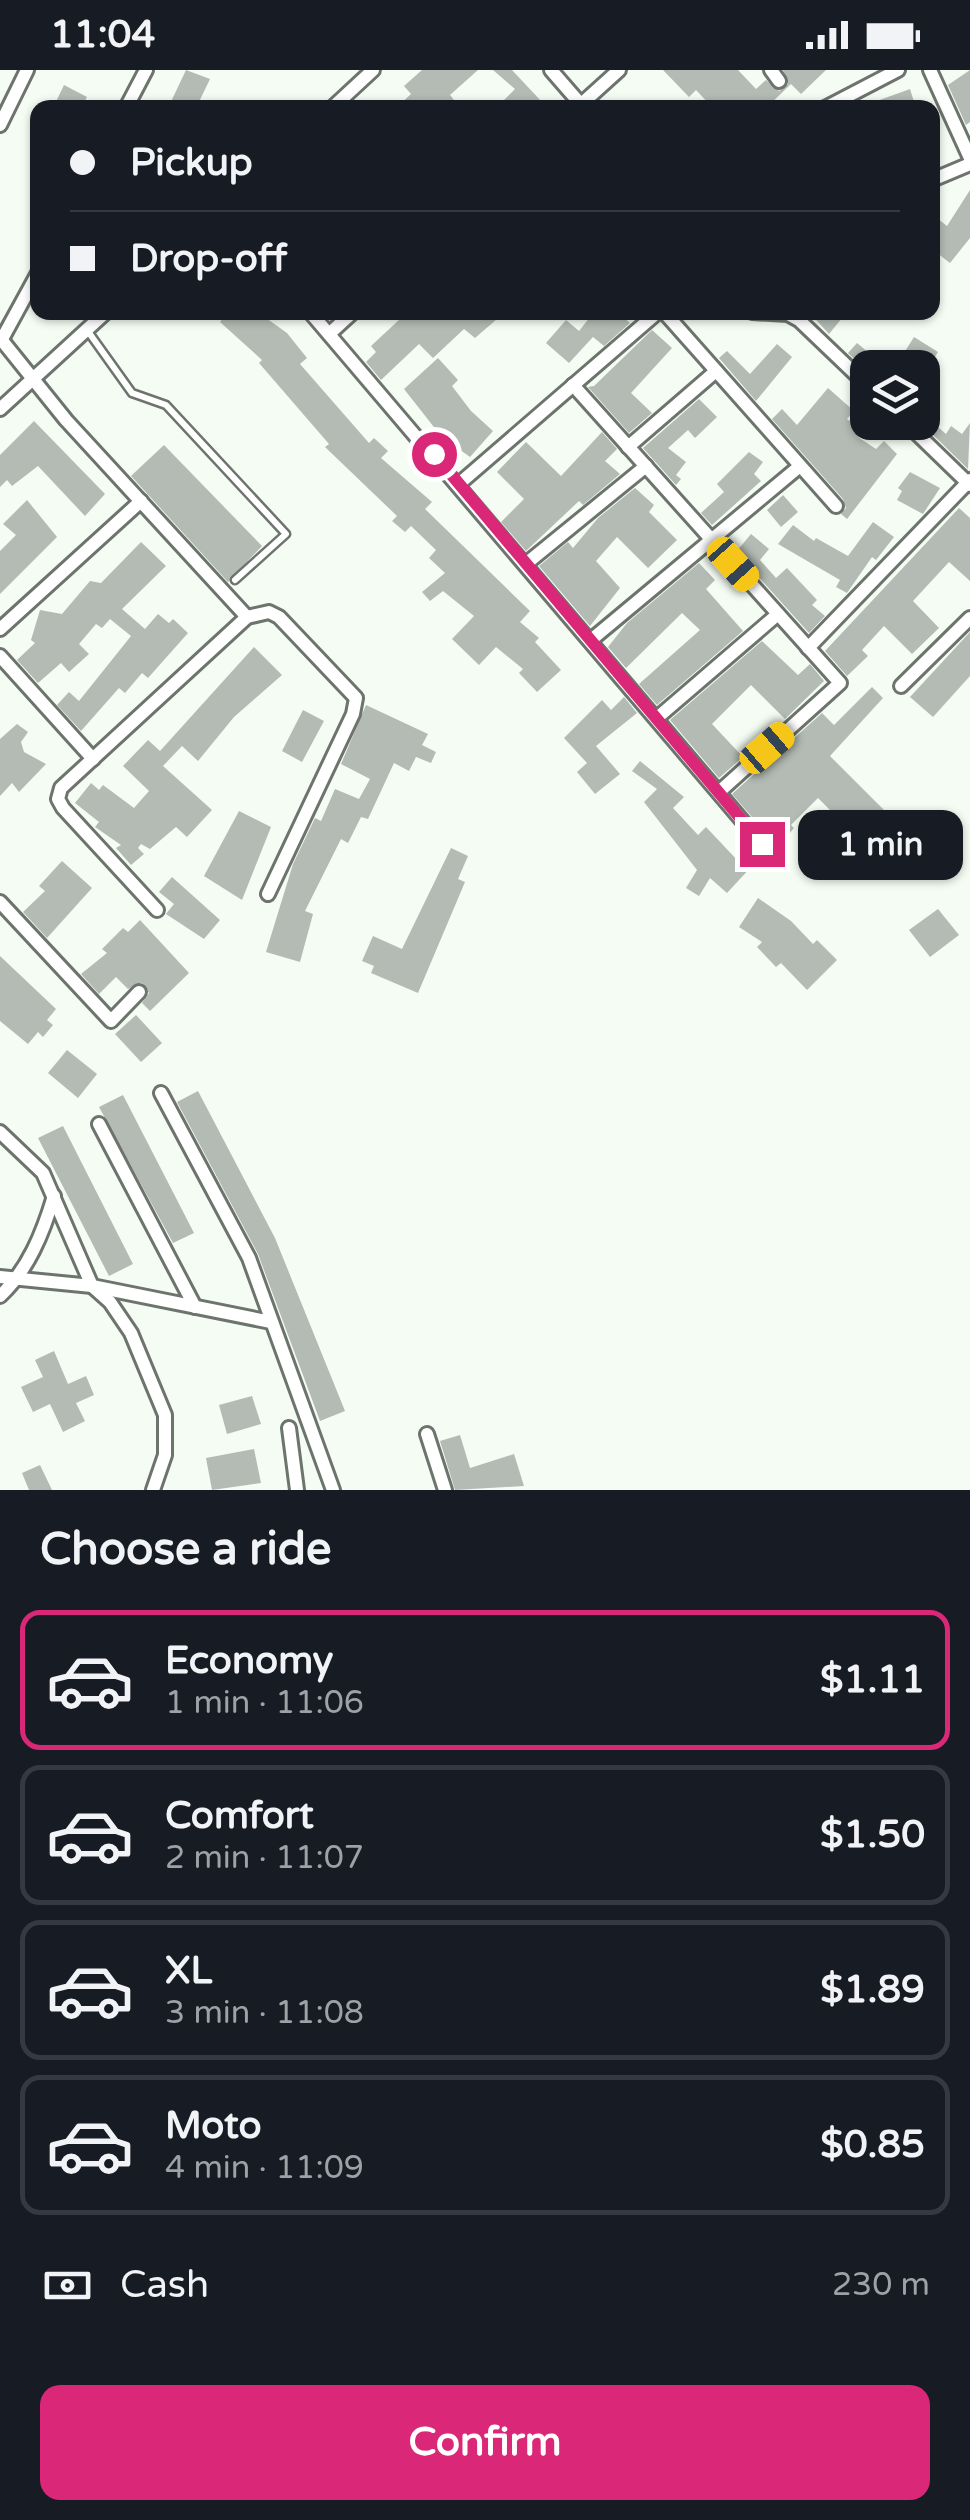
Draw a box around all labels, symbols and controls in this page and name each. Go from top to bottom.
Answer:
text: 11:04 [50,12,155,58]
text: Pickup [130,140,253,186]
text: Drop-off [130,236,287,282]
map controls [850,350,940,440]
button: layers [850,350,940,440]
route start [412,432,457,477]
car [702,532,764,596]
car [735,717,799,779]
callout: 1 min [797,809,962,879]
route end [740,822,785,867]
text: 1 min [838,826,923,864]
text: Choose a ride [40,1523,331,1577]
icon: car [45,1635,135,1725]
text: Economy [165,1638,333,1684]
text: $1.11 [820,1657,925,1703]
text: 1 min · 11:06 [165,1684,364,1722]
icon: car [45,1790,135,1880]
text: Comfort [165,1793,314,1839]
text: $1.50 [820,1812,925,1858]
text: 2 min · 11:07 [165,1839,364,1877]
icon: car [45,1945,135,2035]
text: XL [165,1948,212,1994]
text: $1.89 [820,1967,925,2013]
text: 3 min · 11:08 [165,1994,364,2032]
icon: car [45,2100,135,2190]
text: Moto [165,2103,261,2149]
text: $0.85 [820,2122,925,2168]
text: 4 min · 11:09 [165,2149,364,2187]
icon: cash [40,2258,95,2313]
text: Cash [120,2262,209,2308]
text: 230 m [832,2266,930,2304]
button: Confirm [40,2385,930,2500]

